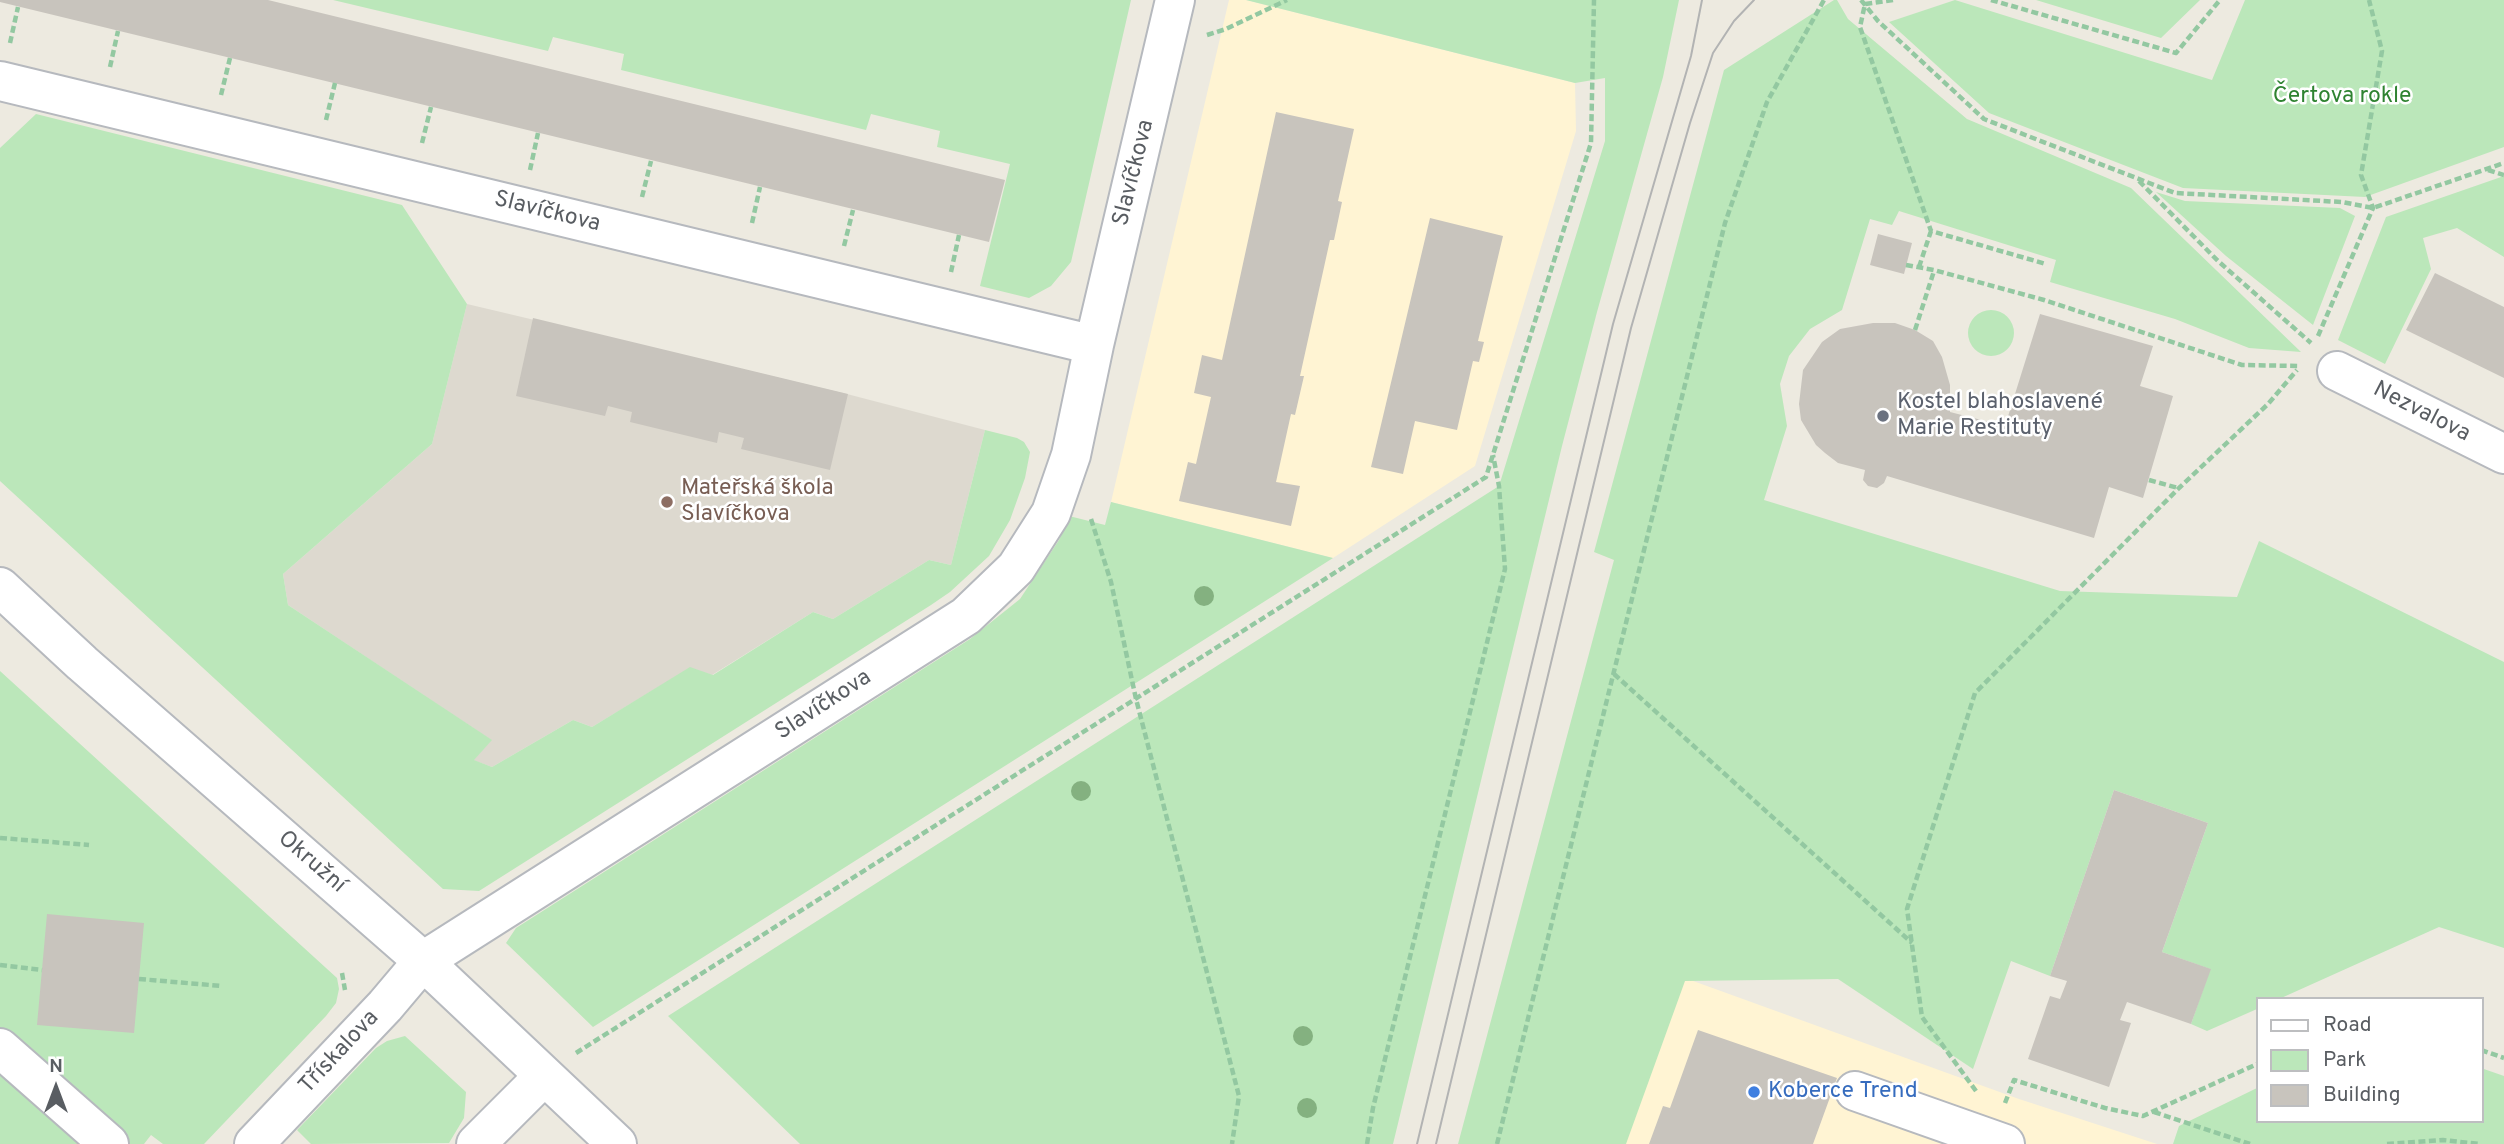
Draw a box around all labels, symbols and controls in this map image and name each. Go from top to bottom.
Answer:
park label: Čertova rokle [2273,83,2411,111]
street label: Slavíčkova [1108,117,1162,229]
street label: Slavíčkova [491,186,603,240]
street label: Nezvalova [2368,377,2474,449]
place label: Kostel blahoslavené Marie Restituty [1897,389,2103,443]
marker: Kostel blahoslavené Marie Restituty [1875,408,1891,424]
place label: Mateřská škola Slavíčkova [681,475,834,529]
marker: Mateřská škola Slavíčkova [659,494,675,510]
street label: Slavíčkova [771,665,877,747]
street label: Okružní [271,826,351,900]
legend [2256,997,2483,1123]
street label: Třískalova [294,1005,386,1101]
text: Road [2323,1012,2372,1039]
text: Park [2323,1047,2366,1074]
north arrow [21,1053,91,1123]
text: N [49,1055,63,1079]
place label: Koberce Trend [1768,1078,1918,1106]
text: Building [2323,1082,2401,1109]
marker: Koberce Trend [1746,1084,1762,1100]

